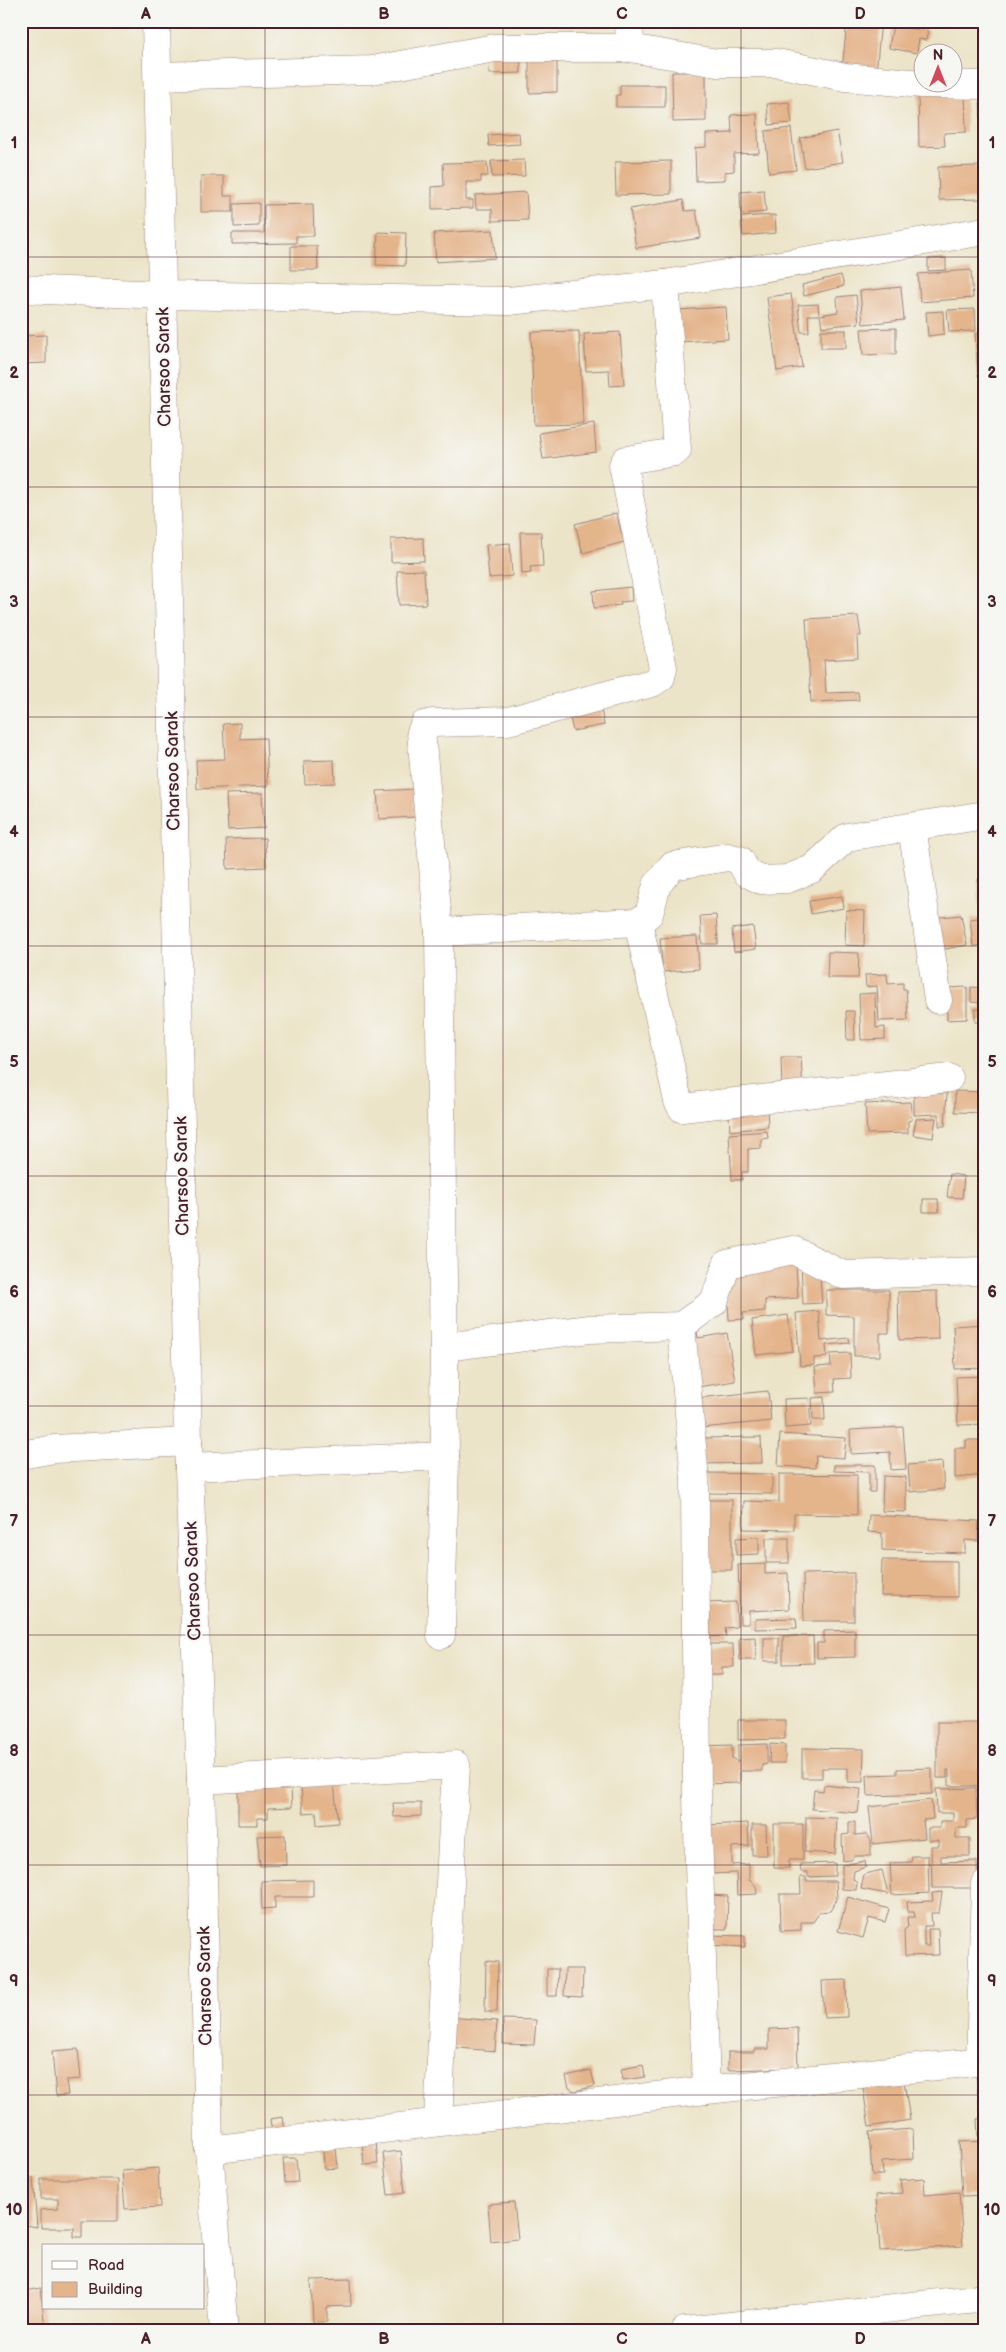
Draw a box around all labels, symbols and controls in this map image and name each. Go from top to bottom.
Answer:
text: A [140,5,151,24]
text: B [378,5,390,24]
text: C [616,5,628,24]
text: D [854,5,866,24]
north arrow [914,42,964,92]
text: N [933,47,943,64]
text: 1 [11,134,17,153]
text: 1 [989,134,995,153]
street label: Charsoo Sarak [152,307,176,427]
text: 2 [9,364,19,383]
text: 2 [987,364,997,383]
text: 3 [9,593,19,612]
text: 3 [987,593,997,612]
street label: Charsoo Sarak [161,711,185,831]
text: 4 [9,823,19,842]
text: 4 [987,823,997,842]
text: 5 [9,1053,19,1072]
text: 5 [987,1053,997,1072]
street label: Charsoo Sarak [170,1116,194,1236]
text: 6 [9,1283,19,1302]
text: 6 [987,1283,997,1302]
text: 7 [10,1512,19,1531]
text: 7 [988,1512,997,1531]
street label: Charsoo Sarak [180,1521,206,1641]
text: 8 [9,1742,19,1761]
text: 8 [987,1742,997,1761]
street label: Charsoo Sarak [193,1926,217,2046]
text: 9 [9,1972,19,1991]
text: 9 [987,1972,997,1991]
text: 10 [6,2201,22,2220]
text: 10 [984,2201,1000,2220]
legend [42,2244,205,2310]
text: Road [88,2256,124,2275]
text: Building [88,2280,143,2299]
text: A [140,2330,151,2349]
text: B [378,2330,390,2349]
text: C [616,2330,628,2349]
text: D [854,2330,866,2349]

